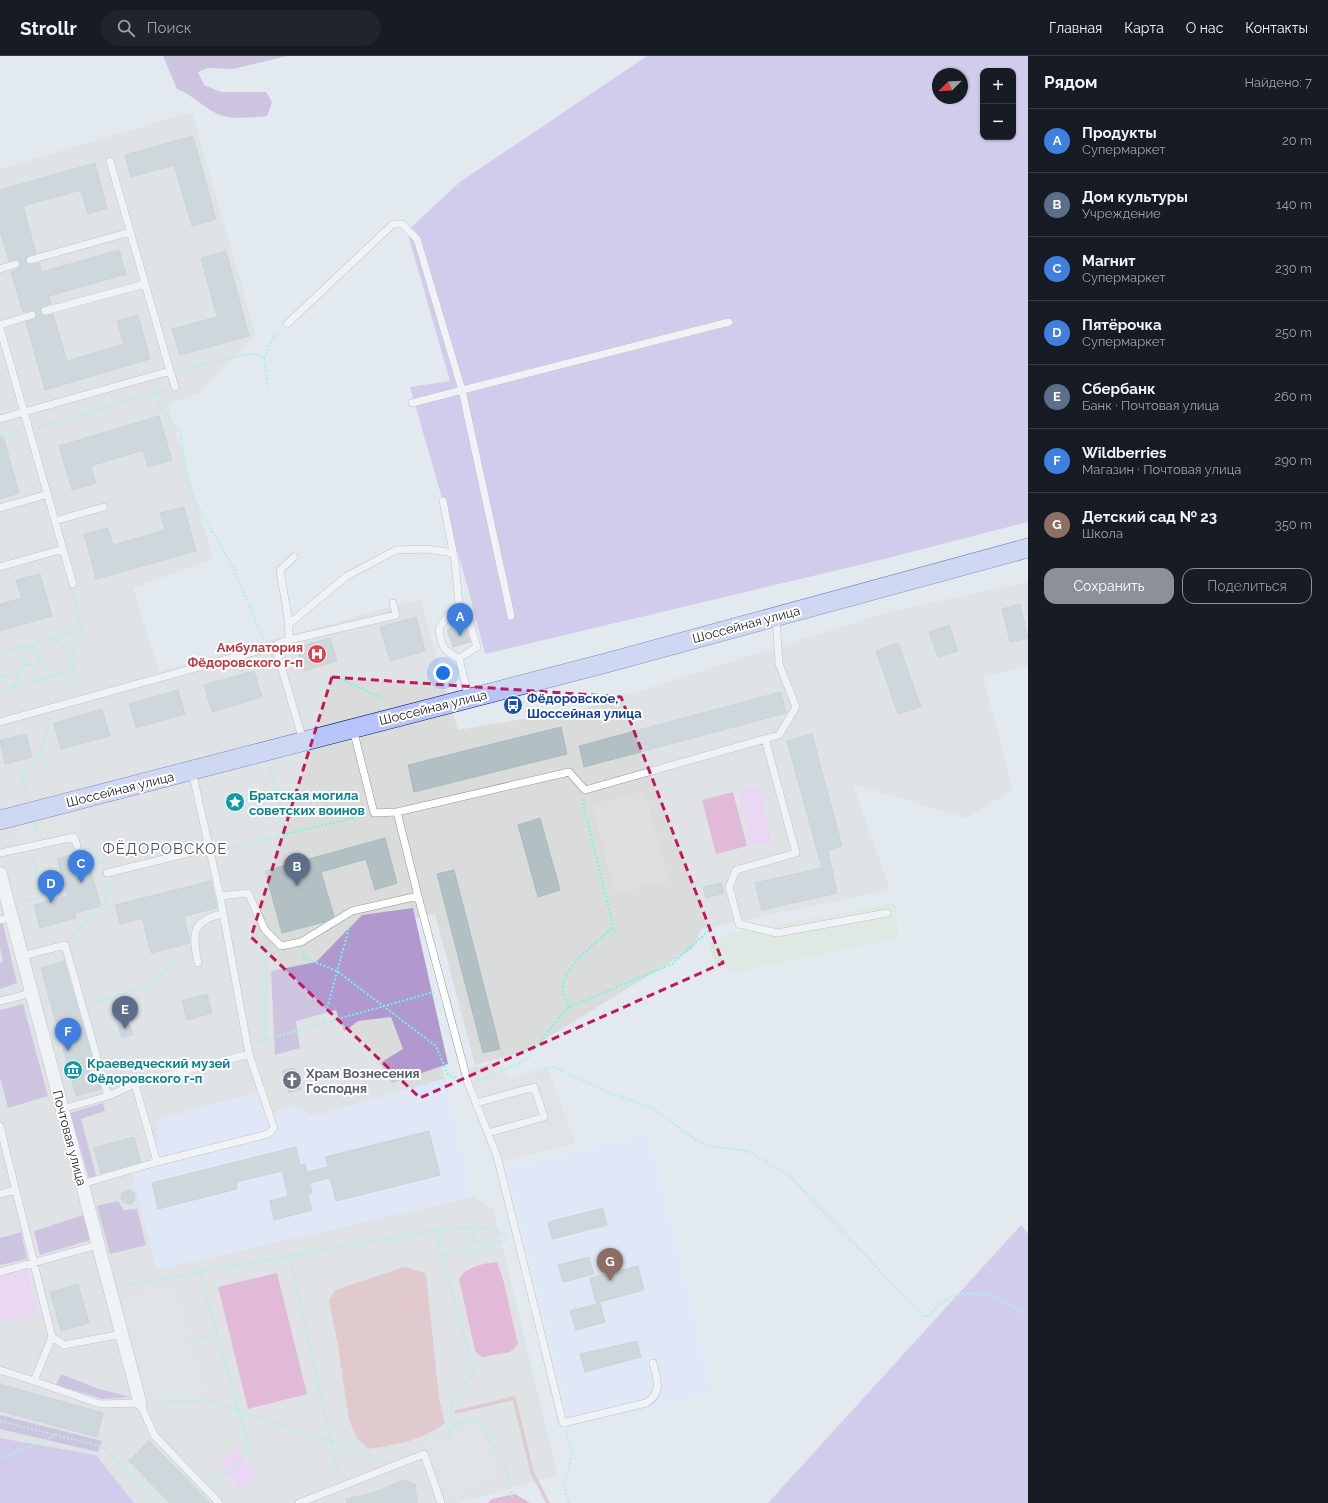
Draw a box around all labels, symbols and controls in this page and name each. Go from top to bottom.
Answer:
search box [101,10,381,46]
text: Strollr [20,17,77,39]
icon: search [115,17,137,39]
text: Поиск [147,19,191,37]
text: Главная [1049,20,1102,36]
text: Карта [1124,20,1164,36]
text: О нас [1186,20,1223,36]
text: Контакты [1245,20,1308,36]
north arrow [932,68,968,104]
map controls [980,68,1016,140]
button: + [980,68,1016,104]
text: Рядом [1044,72,1097,92]
text: Найдено: 7 [1244,75,1312,90]
button: − [980,104,1016,140]
text: Продукты [1082,124,1157,142]
text: A [1053,133,1061,148]
text: 20 m [1282,133,1312,148]
text: Супермаркет [1082,142,1165,157]
text: Дом культуры [1082,188,1188,206]
text: B [1053,197,1061,212]
text: 140 m [1276,197,1312,212]
text: Учреждение [1082,206,1161,221]
text: Магнит [1082,252,1136,270]
text: C [1053,261,1061,276]
text: 230 m [1275,261,1312,276]
text: Супермаркет [1082,270,1165,285]
text: Пятёрочка [1082,316,1162,334]
text: D [1052,325,1062,340]
text: 250 m [1275,325,1312,340]
text: Супермаркет [1082,334,1165,349]
text: Сбербанк [1082,380,1156,398]
text: E [1053,389,1061,404]
text: 260 m [1274,389,1312,404]
text: Банк · Почтовая улица [1082,398,1219,413]
text: Wildberries [1082,444,1166,462]
text: F [1053,453,1061,468]
text: 290 m [1274,453,1312,468]
text: Магазин · Почтовая улица [1082,462,1241,477]
text: Детский сад № 23 [1082,508,1217,526]
text: G [1052,517,1062,532]
text: 350 m [1275,517,1312,532]
text: Школа [1082,526,1123,541]
button: Сохранить [1044,568,1174,604]
button: Поделиться [1182,568,1312,604]
pin: A [447,603,473,636]
street label: Шоссейная улица [691,603,802,646]
place label: Амбулатория Фёдоровского г-п [187,640,303,670]
hospital icon: Амбулатория Фёдоровского г-п [306,643,328,665]
your location [433,663,453,683]
street label: Шоссейная улица [378,687,489,728]
place label: Фёдоровское, Шоссейная улица [527,691,642,721]
bus stop icon: Фёдоровское, Шоссейная улица [502,694,524,716]
street label: Шоссейная улица [65,769,176,810]
place label: Братская могила советских воинов [249,788,365,818]
place icon: Братская могила советских воинов [224,791,246,813]
district label: ФЁДОРОВСКОЕ [103,839,228,858]
pin: C [68,850,94,883]
pin: B [284,853,310,886]
pin: D [38,870,64,903]
pin: E [112,996,138,1029]
pin: F [55,1018,81,1051]
place label: Краеведческий музей Фёдоровского г-п [87,1056,230,1086]
museum icon: Краеведческий музей Фёдоровского г-п [62,1059,84,1081]
place label: Храм Вознесения Господня [305,1066,420,1096]
church icon: Храм Вознесения Господня [281,1069,303,1091]
street label: Почтовая улица [50,1089,89,1187]
pin: G [597,1248,623,1281]

